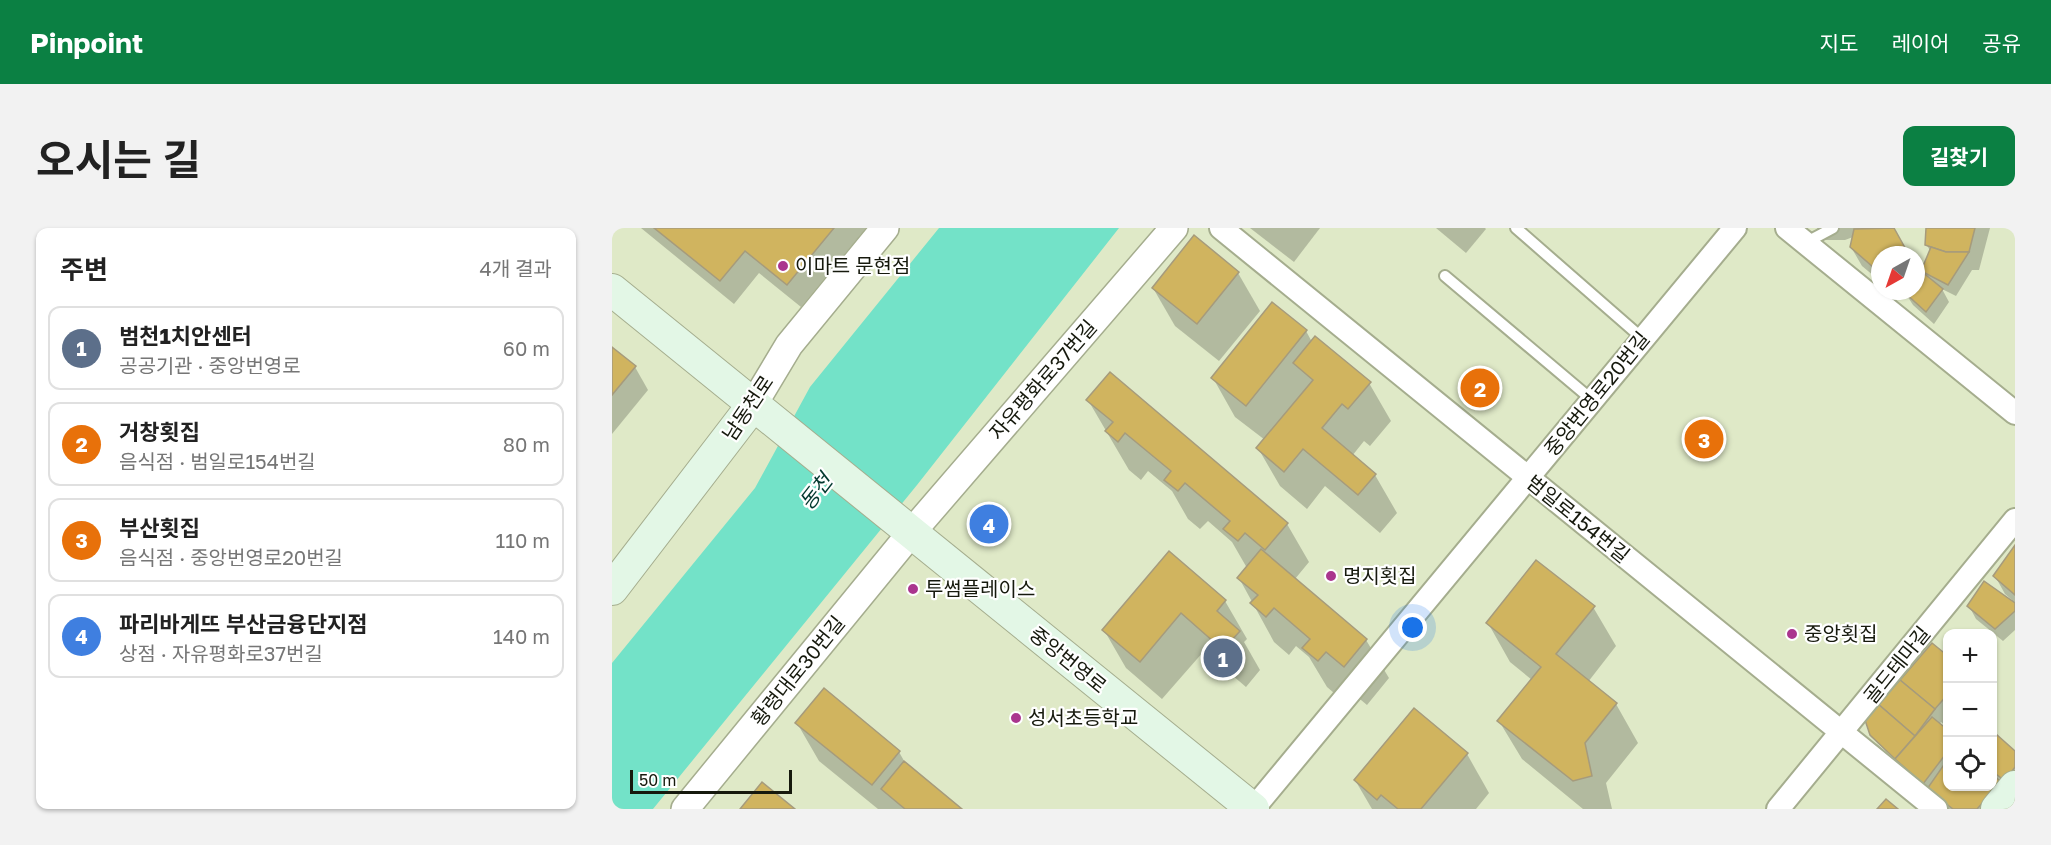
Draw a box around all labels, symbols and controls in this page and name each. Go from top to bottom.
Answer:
text: Pinpoint [30,26,143,59]
text: 지도 [1820,30,1858,56]
text: 레이어 [1891,30,1949,56]
text: 공유 [1982,30,2021,56]
button: 길찾기 [1903,126,2015,186]
text: 오시는 길 [36,134,201,184]
north arrow [1871,246,1925,300]
place label: 이마트 문현점 [795,253,910,277]
text: 주변 [60,254,108,285]
text: 4개 결과 [480,256,552,280]
marker: 이마트 문현점 [776,259,790,273]
street label: 자유평화로37번길 [984,314,1101,444]
text: 범천1치안센터 [119,322,252,349]
street label: 중앙번영로20번길 [1539,326,1654,460]
text: 1 [76,336,87,360]
text: 60 m [503,336,550,360]
text: 공공기관 · 중앙번영로 [119,353,301,377]
pin: 2 [1460,366,1500,410]
street label: 남동천로 [717,370,778,445]
pin: 3 [1684,416,1724,462]
text: 거창횟집 [119,418,200,445]
text: 2 [75,432,88,456]
text: 80 m [503,432,550,456]
text: 음식점 · 범일로154번길 [119,449,316,473]
water label: 동천 [793,466,839,515]
street label: 범일로154번길 [1522,469,1635,567]
pin: 4 [970,502,1009,546]
text: 부산횟집 [119,514,200,541]
text: 3 [75,528,88,552]
text: 110 m [496,528,550,552]
text: 음식점 · 중앙번영로20번길 [119,545,343,569]
place label: 명지횟집 [1343,563,1417,587]
marker: 명지횟집 [1324,569,1338,583]
place label: 투썸플레이스 [925,576,1035,600]
marker: 투썸플레이스 [906,582,920,596]
text: 파리바게뜨 부산금융단지점 [119,610,367,637]
street label: 황령대로30번길 [746,611,849,730]
your location [1398,613,1427,642]
street label: 중앙번영로 [1025,621,1112,697]
place label: 중앙횟집 [1804,621,1878,645]
street label: 골드테마길 [1858,621,1934,708]
text: 4 [75,624,88,648]
text: 140 m [493,624,550,648]
marker: 중앙횟집 [1785,627,1799,641]
map controls [1943,629,1997,791]
button: + [1943,629,1997,683]
pin: 1 [1204,636,1242,680]
text: 상점 · 자유평화로37번길 [119,641,323,665]
button: − [1943,683,1997,737]
place label: 성서초등학교 [1028,705,1138,729]
marker: 성서초등학교 [1009,711,1023,725]
button: locate [1943,737,1997,791]
scale bar [630,767,792,794]
text: 50 m [639,770,676,790]

